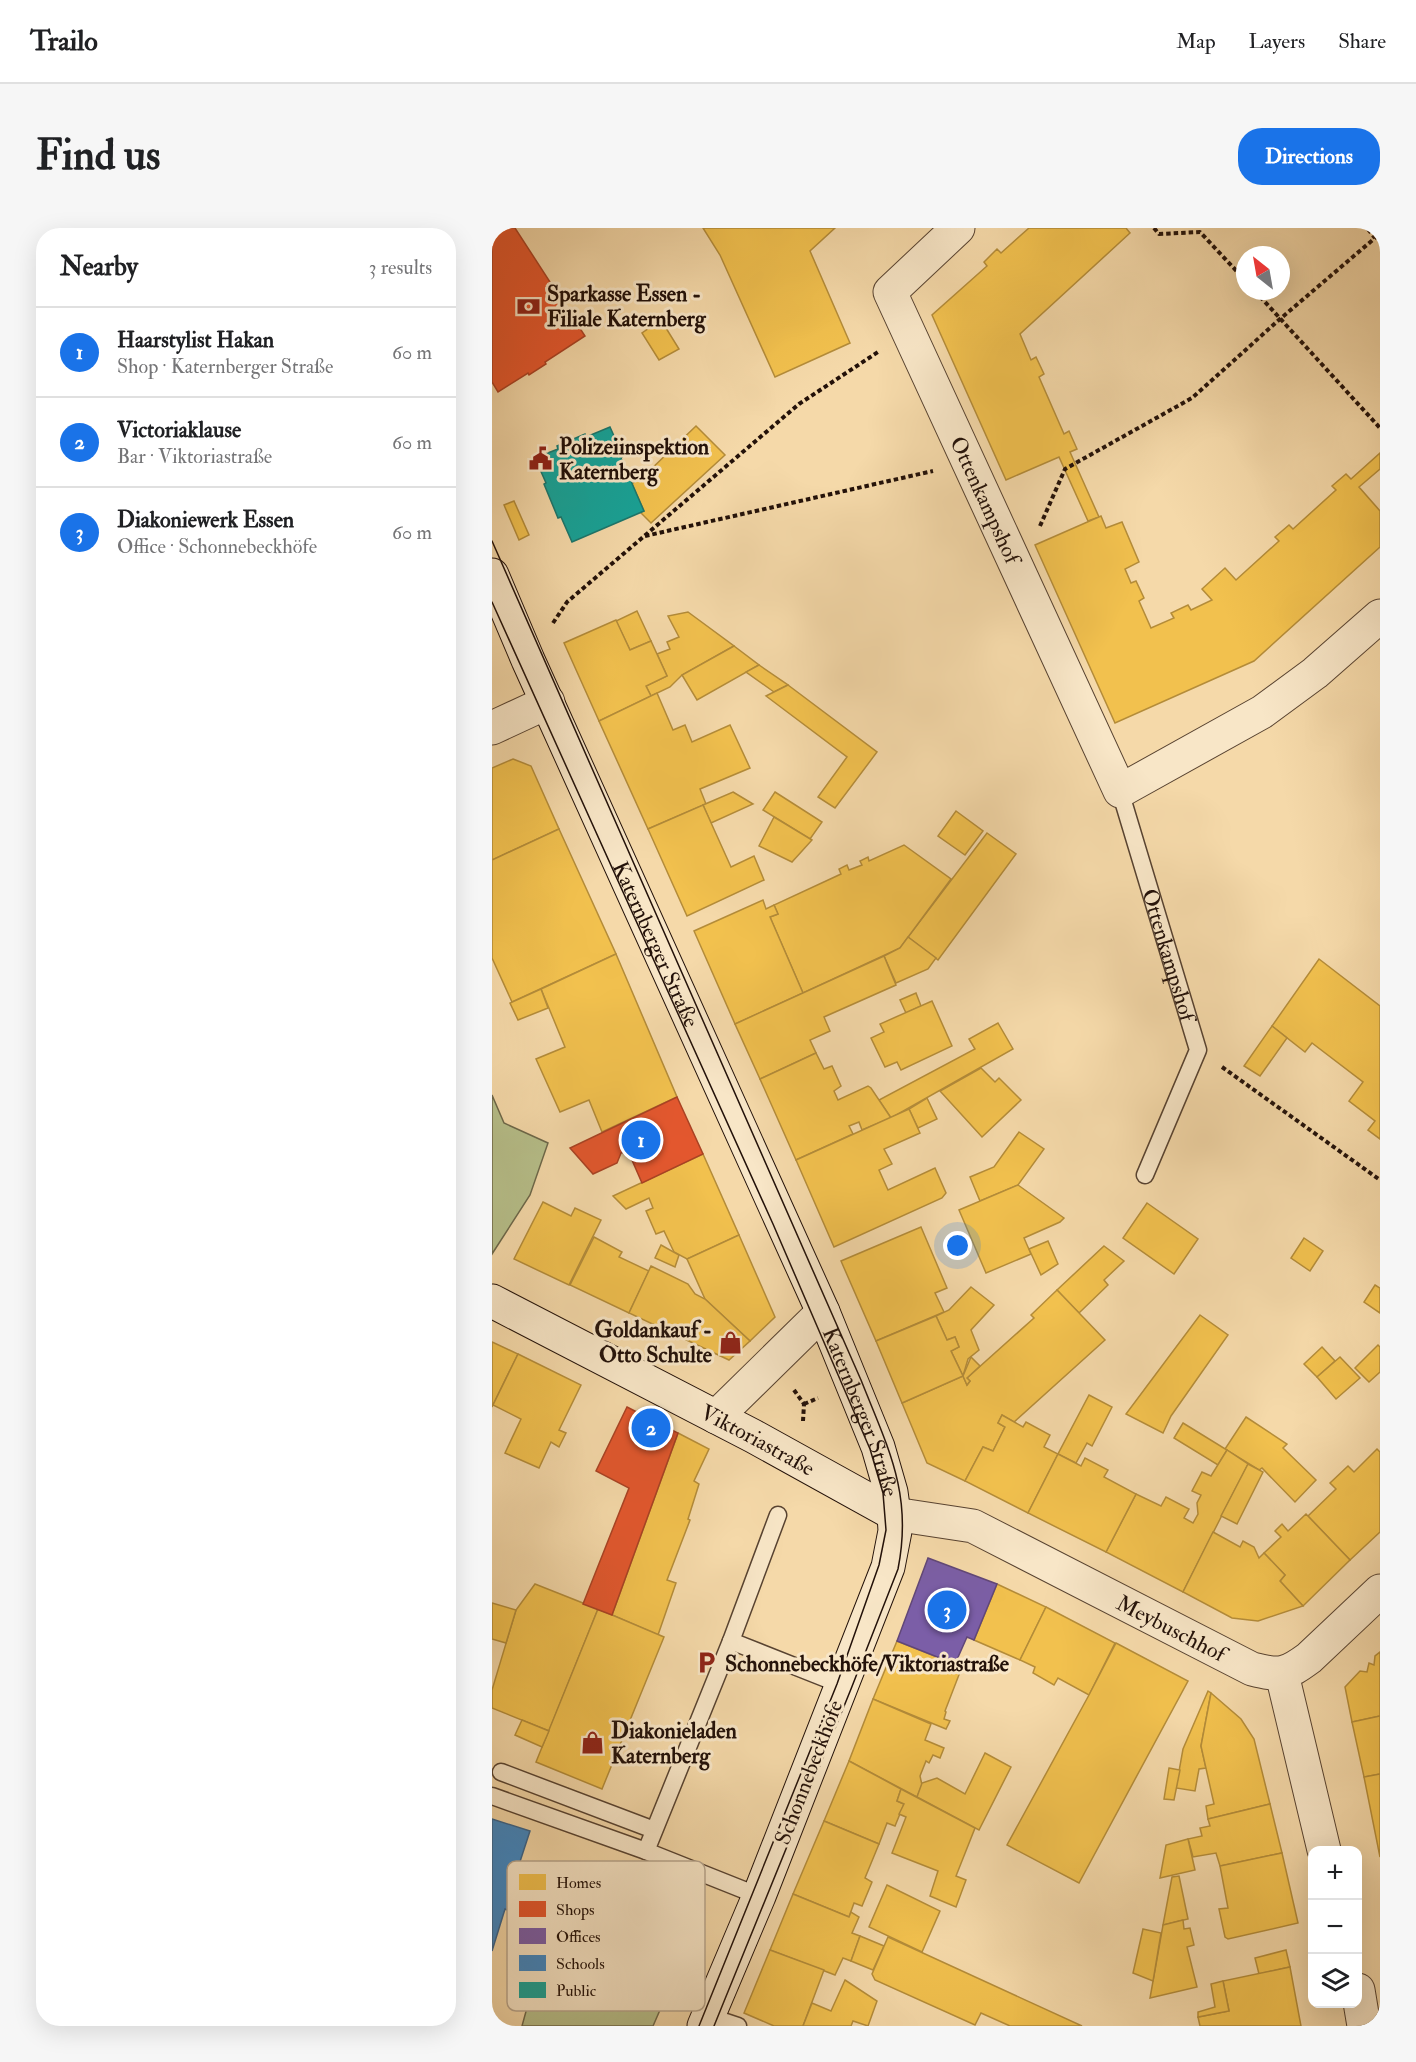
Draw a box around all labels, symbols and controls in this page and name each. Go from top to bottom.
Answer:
text: Trailo [30,24,98,59]
text: Map [1176,28,1216,55]
text: Layers [1249,28,1305,55]
text: Share [1338,28,1386,55]
button: Directions [1238,128,1380,185]
text: Find us [36,130,160,182]
north arrow [1236,246,1290,300]
text: Nearby [60,251,138,283]
text: 3 results [369,255,432,280]
place label: Sparkasse Essen - Filiale Katernberg [547,280,707,334]
bank icon: Sparkasse Essen - Filiale Katernberg [516,293,542,319]
text: Haarstylist Hakan [117,326,274,354]
text: 1 [76,340,83,365]
text: 60 m [392,340,432,365]
text: Shop · Katernberger Straße [117,354,333,379]
text: Victoriaklause [117,416,241,444]
text: 2 [74,430,85,455]
text: 60 m [392,430,432,455]
street label: Ottenkampshof [943,432,1027,571]
place label: Polizeiinspektion Katernberg [559,433,710,487]
text: Bar · Viktoriastraße [117,444,272,469]
public building icon: Polizeiinspektion Katernberg [528,446,554,472]
text: Diakoniewerk Essen [117,506,294,534]
text: 3 [76,520,83,545]
text: 60 m [392,520,432,545]
text: Office · Schonnebeckhöfe [117,534,317,559]
street label: Katernberger Straße [606,857,705,1032]
street label: Ottenkampshof [1135,885,1202,1027]
pin: 1 [622,1118,660,1162]
your location [943,1231,972,1260]
place label: Goldankauf - Otto Schulte [594,1316,713,1369]
street label: Katernberger Straße [816,1323,905,1500]
shop icon: Goldankauf - Otto Schulte [717,1329,743,1355]
street label: Viktoriastraße [696,1398,820,1482]
pin: 2 [632,1406,670,1450]
pin: 3 [928,1588,966,1632]
street label: Meybuschhof [1112,1589,1233,1670]
parking icon: Schonnebeckhöfe/Viktoriastraße [694,1650,720,1676]
place label: Schonnebeckhöfe/Viktoriastraße [725,1650,1010,1678]
street label: Schonnebeckhöfe [768,1696,849,1849]
place label: Diakonieladen Katernberg [611,1717,738,1771]
shop icon: Diakonieladen Katernberg [580,1730,606,1756]
map controls [1308,1846,1362,2008]
button: + [1308,1846,1362,1900]
legend [507,1861,705,2011]
text: Homes [556,1873,601,1893]
text: Shops [556,1900,595,1921]
button: − [1308,1900,1362,1954]
text: Offices [556,1927,601,1947]
text: Schools [556,1954,605,1974]
button: layers [1308,1954,1362,2008]
text: Public [556,1981,597,2001]

